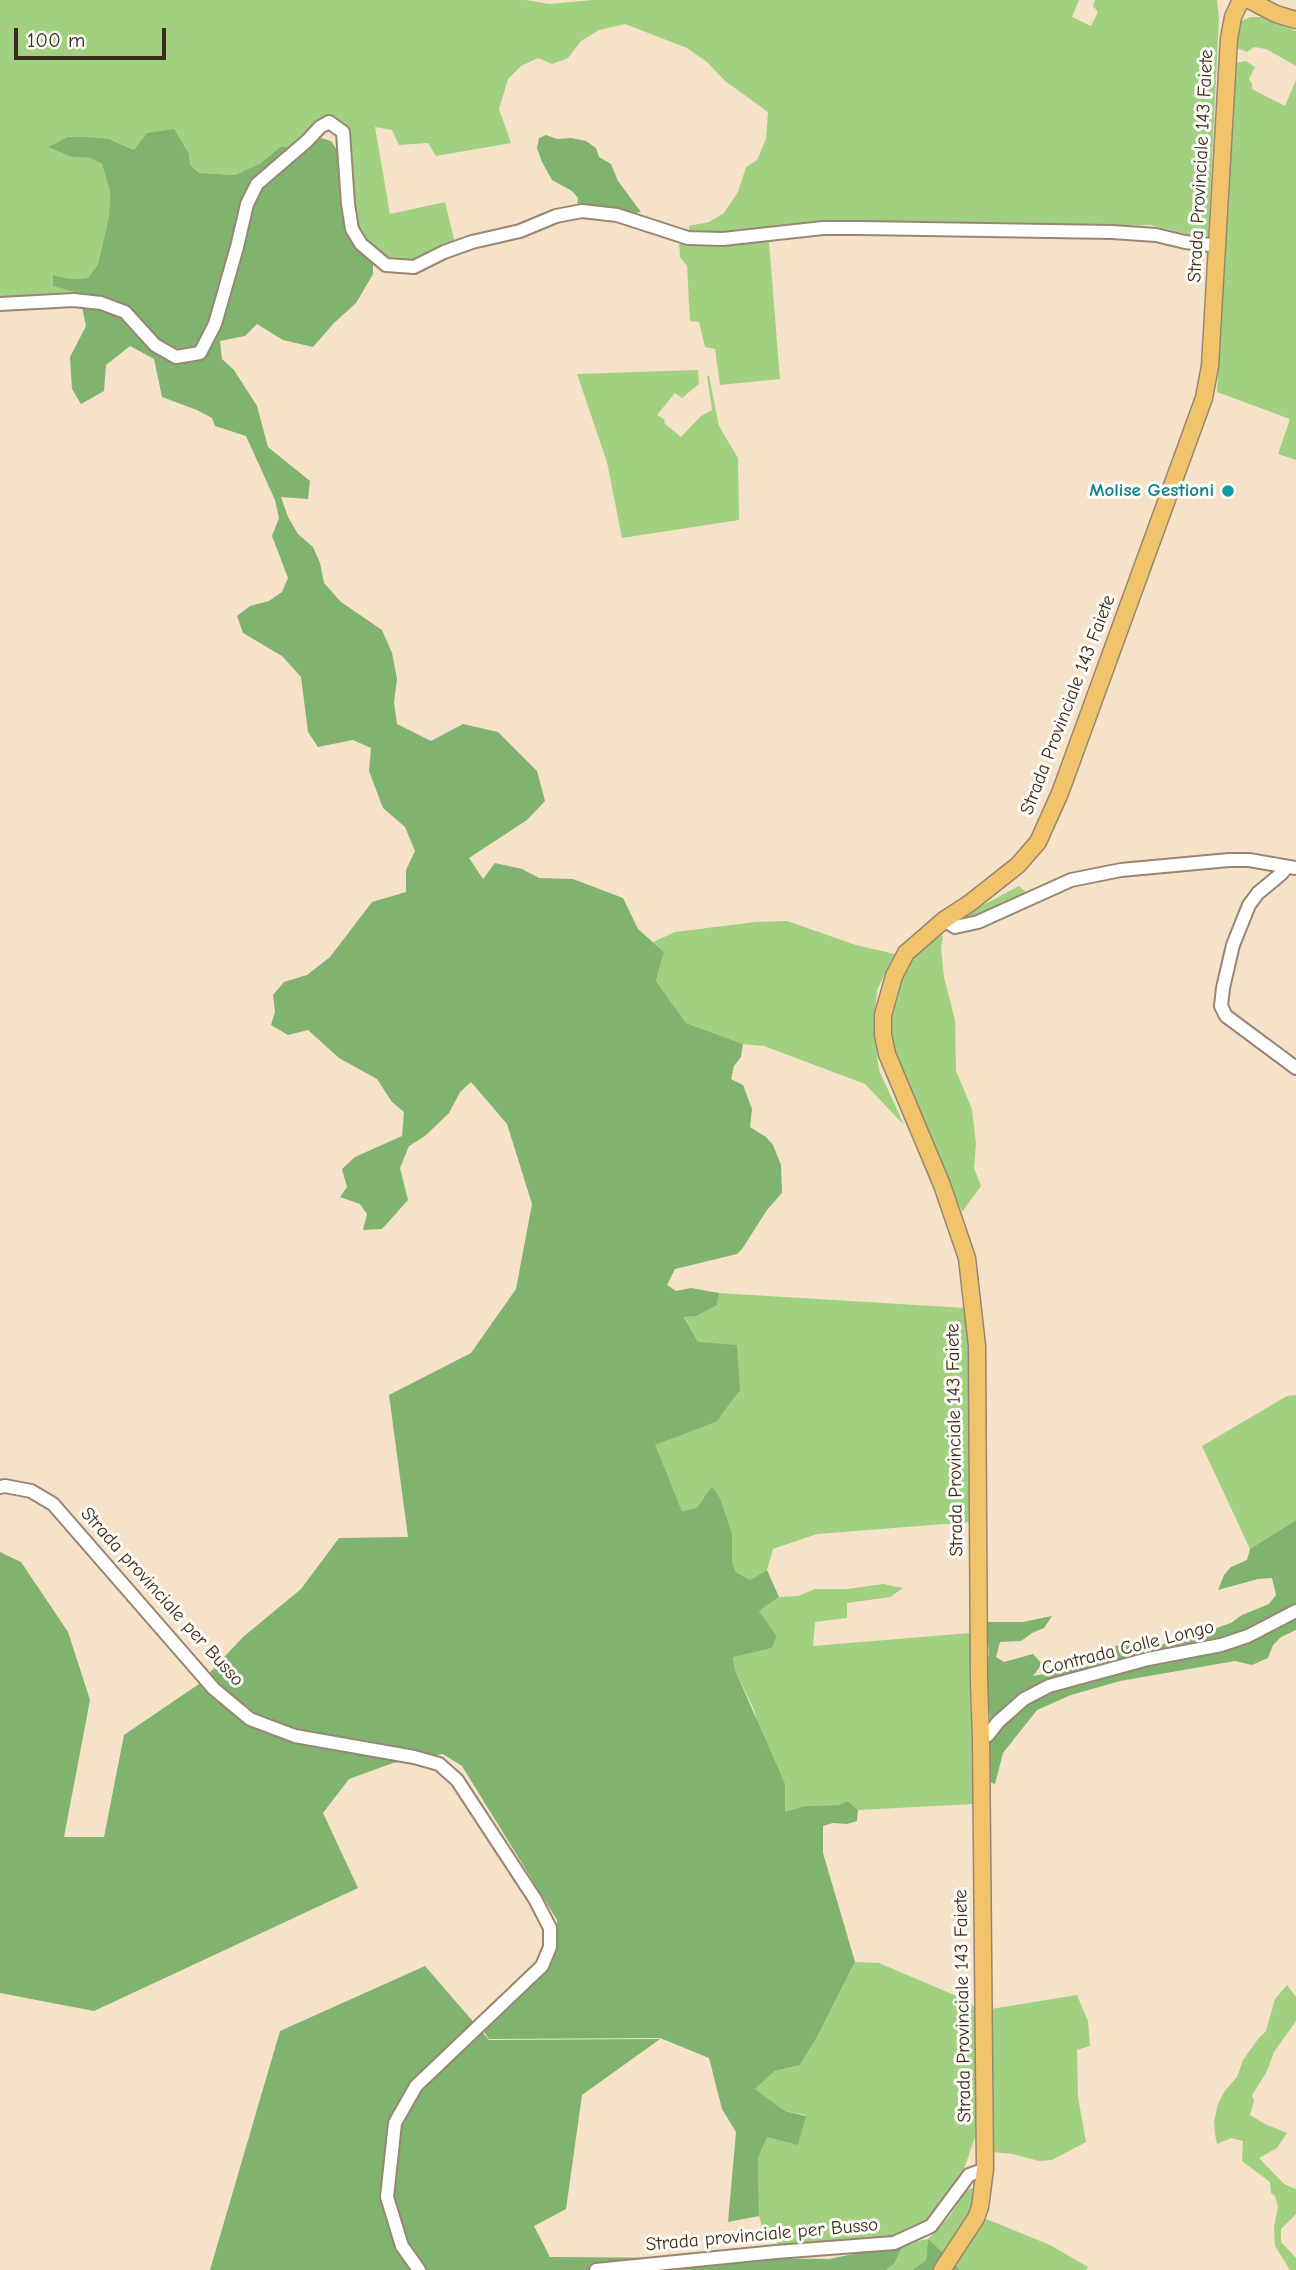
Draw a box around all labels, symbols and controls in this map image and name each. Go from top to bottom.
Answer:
scale bar [18,14,170,58]
text: 100 m [27,28,85,52]
street label: Strada Provinciale 143 Faiete [1184,49,1218,283]
place label: Molise Gestioni [1089,480,1214,502]
marker: Molise Gestioni [1220,483,1236,499]
street label: Strada Provinciale 143 Faiete [1016,592,1120,818]
street label: Strada Provinciale 143 Faiete [942,1323,968,1557]
street label: Strada provinciale per Busso [76,1503,248,1691]
street label: Contrada Colle Longo [1040,1616,1216,1680]
street label: Strada Provinciale 143 Faiete [950,1889,976,2123]
street label: Strada provinciale per Busso [645,2213,879,2257]

